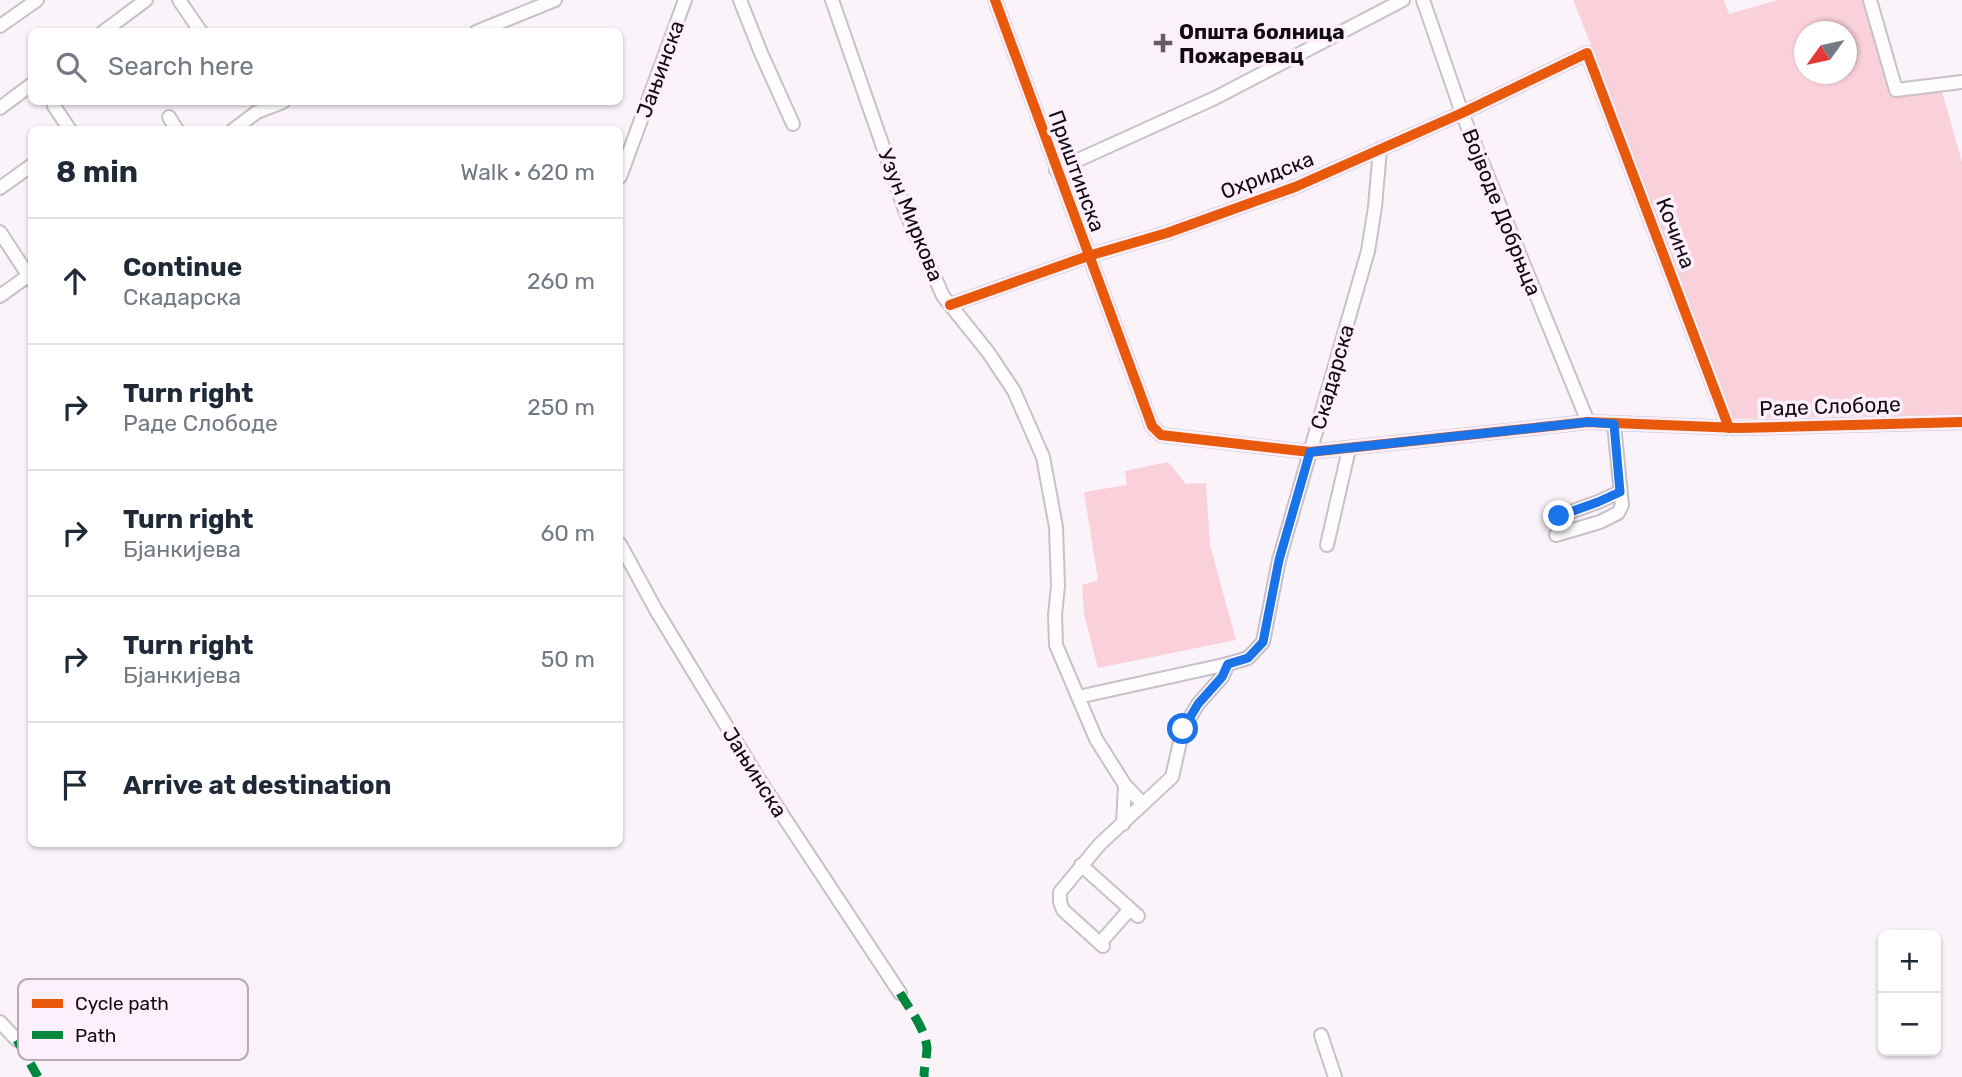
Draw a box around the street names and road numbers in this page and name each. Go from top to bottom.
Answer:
street label: Јањинска [631,17,689,121]
street label: Приштинска [1043,107,1111,235]
street label: Војводе Добрњца [1457,125,1547,299]
street label: Узун Миркова [873,145,949,285]
street label: Охридска [1217,146,1317,204]
street label: Кочина [1651,194,1701,272]
street label: Скадарска [1305,322,1359,432]
street label: Раде Слободе [1759,391,1901,421]
street label: Јањинска [717,722,793,822]

